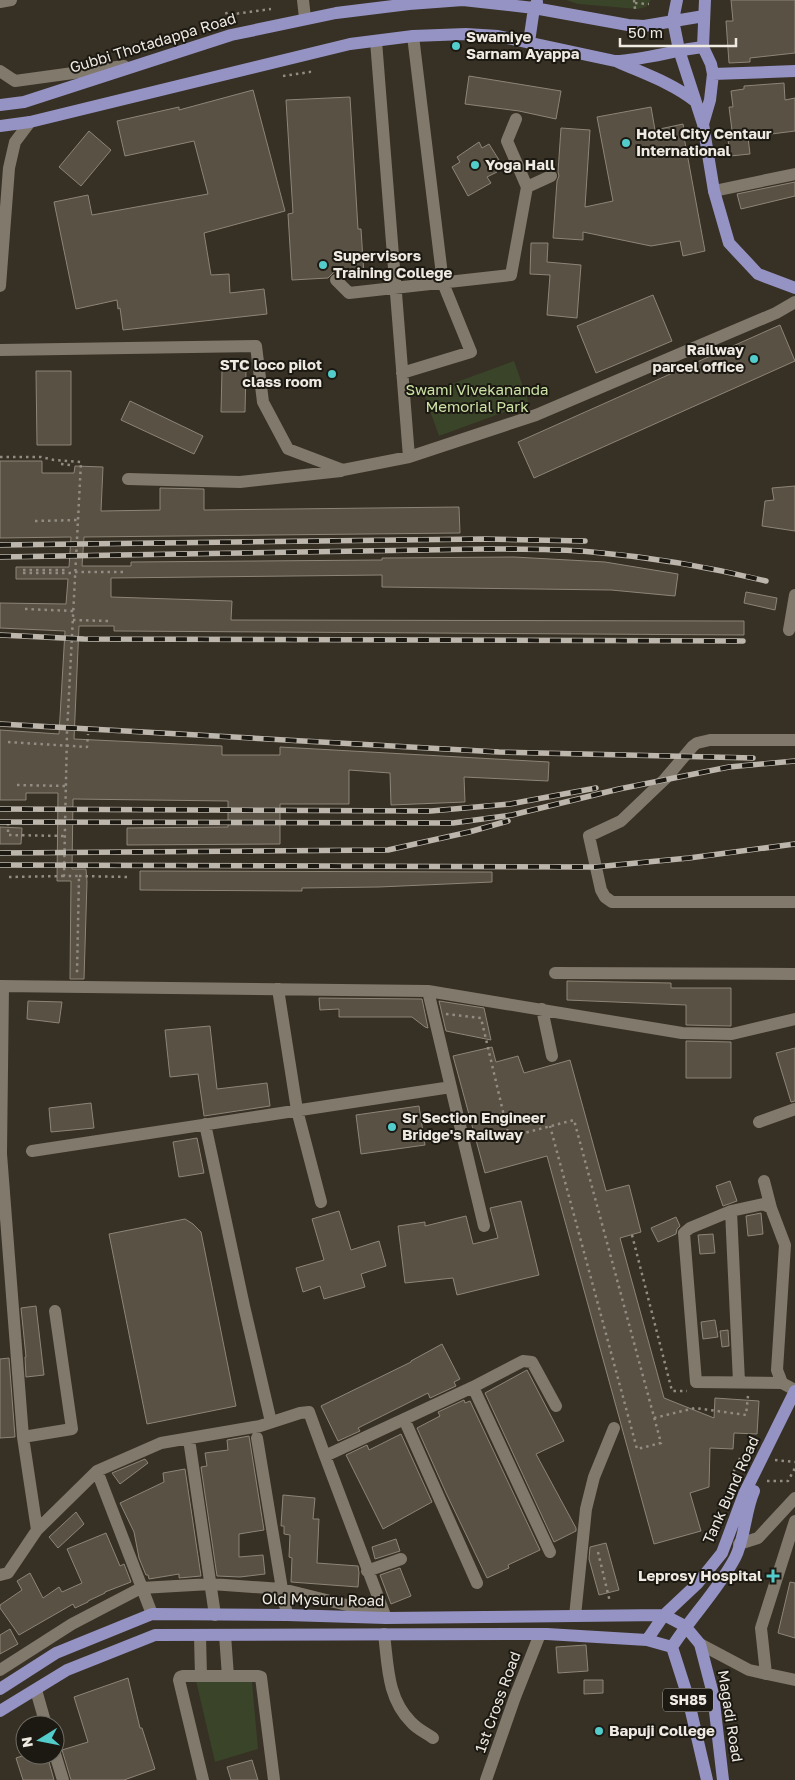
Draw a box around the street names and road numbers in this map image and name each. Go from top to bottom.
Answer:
street label: Gubbi Thotadappa Road [67,8,238,76]
street label: Tank Bund Road [698,1433,762,1546]
street label: Old Mysuru Road [262,1589,384,1609]
street label: 1st Cross Road [470,1649,524,1755]
street label: Magadi Road [715,1669,747,1763]
road number: SH85 [663,1688,713,1712]

